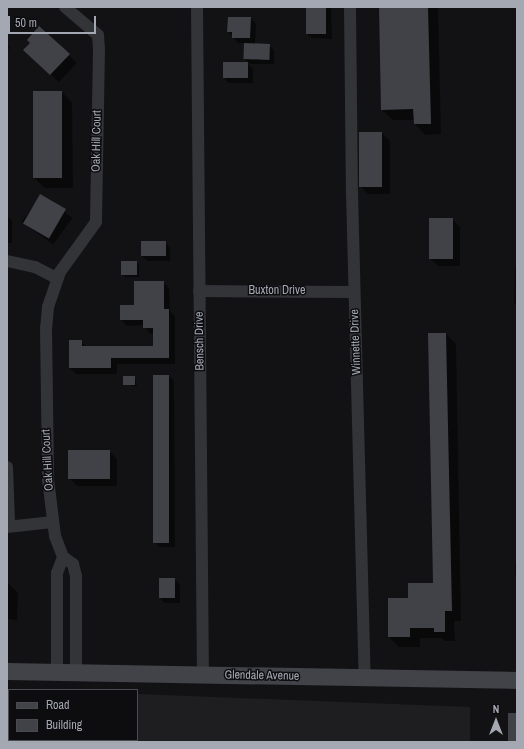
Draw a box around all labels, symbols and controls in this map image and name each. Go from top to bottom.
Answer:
scale bar [10,8,98,34]
text: 50 m [15,15,37,31]
street label: Oak Hill Court [89,110,105,172]
street label: Buxton Drive [249,284,305,298]
street label: Winnette Drive [348,309,364,375]
street label: Bensch Drive [192,311,208,371]
street label: Oak Hill Court [39,429,57,491]
street label: Glendale Avenue [224,668,300,684]
legend [8,689,138,741]
text: Road [46,697,70,713]
north arrow [476,701,516,741]
text: N [493,702,499,716]
text: Building [46,717,82,733]

